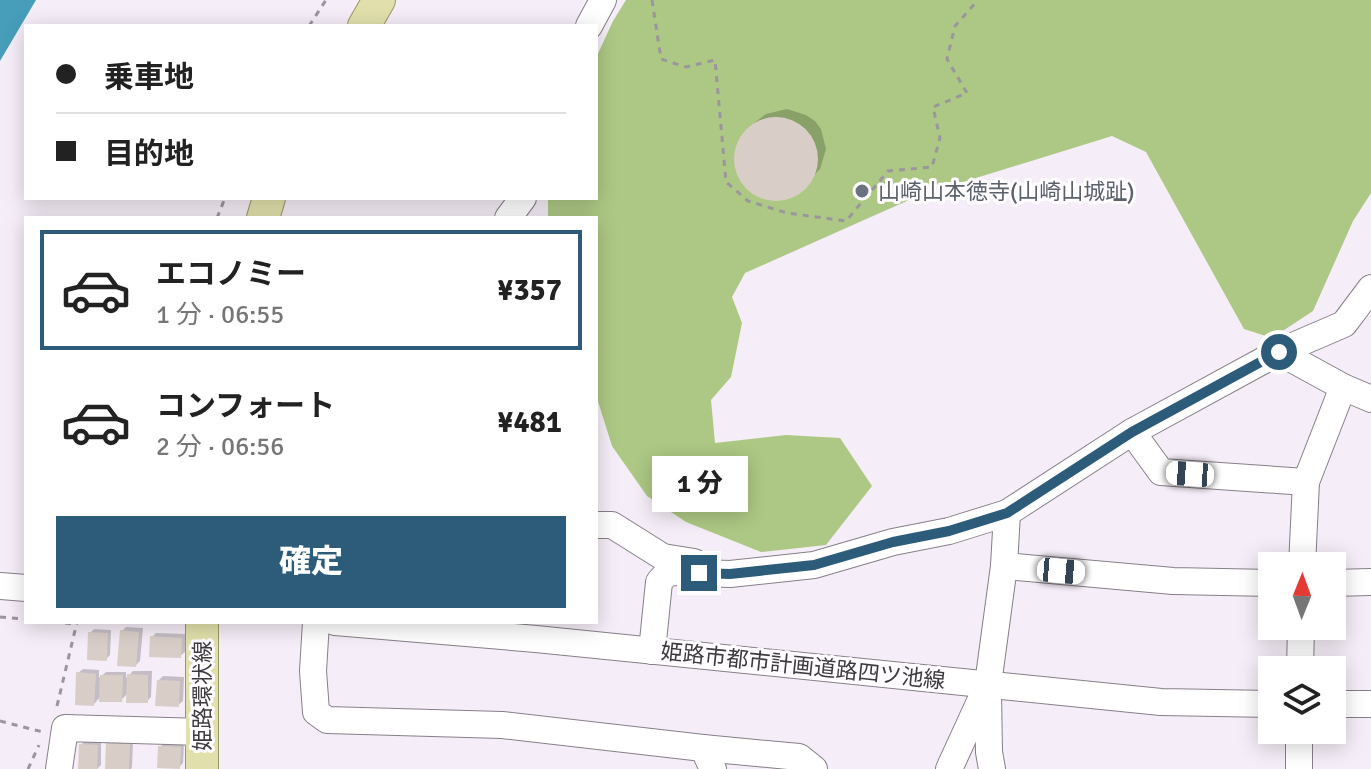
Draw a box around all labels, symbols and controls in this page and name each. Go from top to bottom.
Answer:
text: 乗車地 [104,59,194,96]
text: 目的地 [104,136,194,173]
place label: 山崎山本徳寺(山崎山城趾) [878,178,1135,205]
marker: 山崎山本徳寺(山崎山城趾) [853,182,871,200]
icon: car [60,254,132,326]
text: エコノミー [156,256,306,293]
text: ¥357 [497,272,562,309]
text: 1 分 · 06:55 [156,299,284,331]
route start [1261,334,1297,370]
icon: car [60,386,132,458]
text: コンフォート [156,388,335,425]
text: ¥481 [497,404,562,441]
text: 2 分 · 06:56 [156,431,284,463]
callout: 1 分 [651,457,747,513]
car [1165,460,1215,488]
text: 1 分 [677,468,723,500]
button: 確定 [56,516,566,608]
north arrow [1258,552,1346,640]
map controls [1258,552,1346,744]
route end [681,555,717,591]
car [1036,557,1086,585]
street label: 姫路市都市計画道路四ツ池線 [659,638,947,694]
street label: 姫路環状線 [189,641,216,751]
button: layers [1258,656,1346,744]

